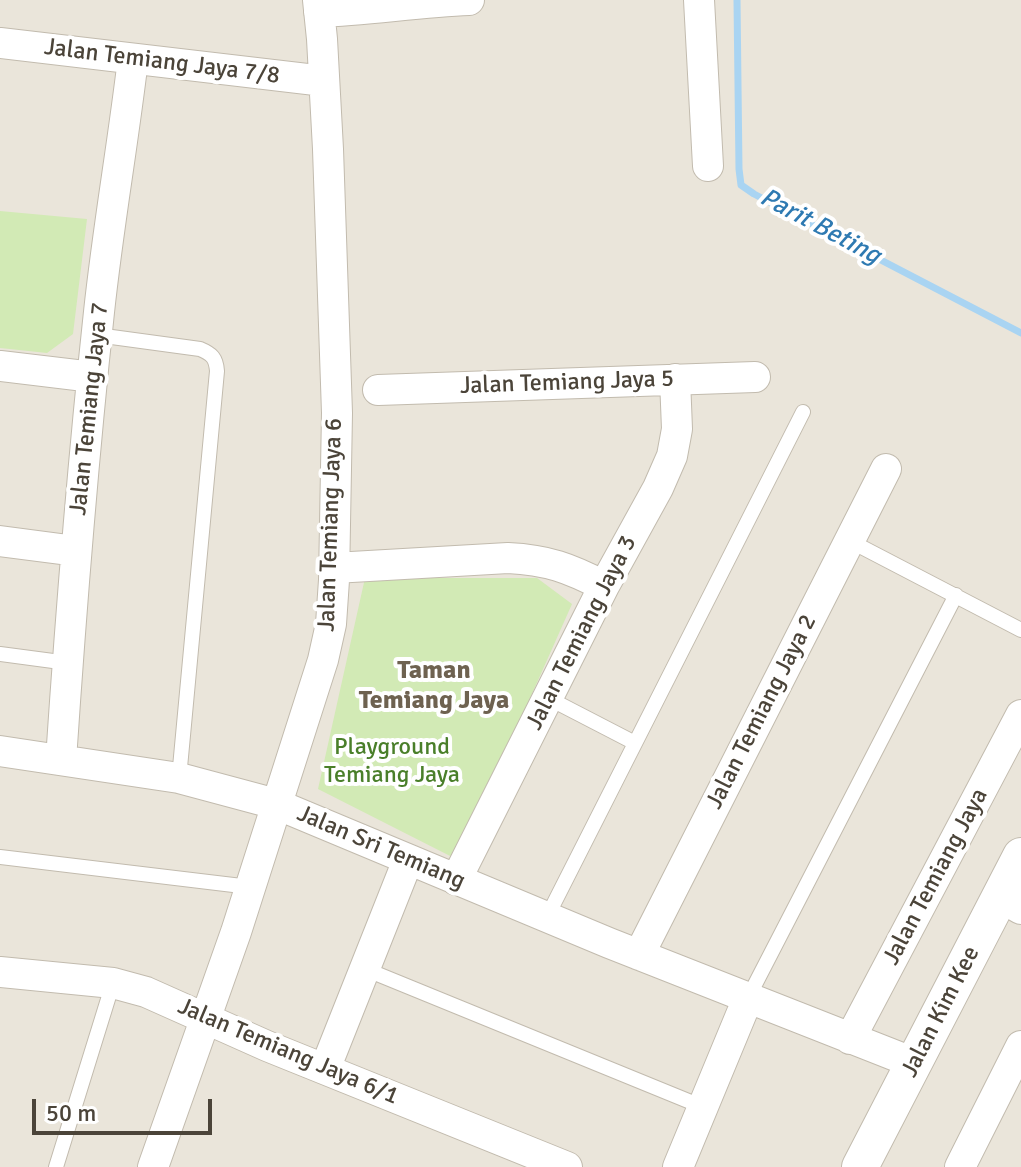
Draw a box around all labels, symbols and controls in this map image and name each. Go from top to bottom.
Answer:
street label: Jalan Temiang Jaya 7/8 [43,33,281,91]
water label: Parit Beting [754,182,886,272]
street label: Jalan Temiang Jaya 7 [64,301,116,517]
street label: Jalan Temiang Jaya 5 [460,365,674,401]
street label: Jalan Temiang Jaya 6 [313,418,349,632]
street label: Jalan Temiang Jaya 3 [521,531,643,735]
street label: Jalan Temiang Jaya 2 [701,610,823,814]
district label: Taman Temiang Jaya [359,655,509,716]
park label: Playground Temiang Jaya [324,734,460,790]
street label: Jalan Temiang Jaya [877,784,995,970]
street label: Jalan Sri Temiang [293,800,469,896]
street label: Jalan Kim Kee [896,942,986,1082]
street label: Jalan Temiang Jaya 6/1 [173,992,403,1112]
scale bar [36,1083,216,1133]
text: 50 m [46,1098,96,1128]

